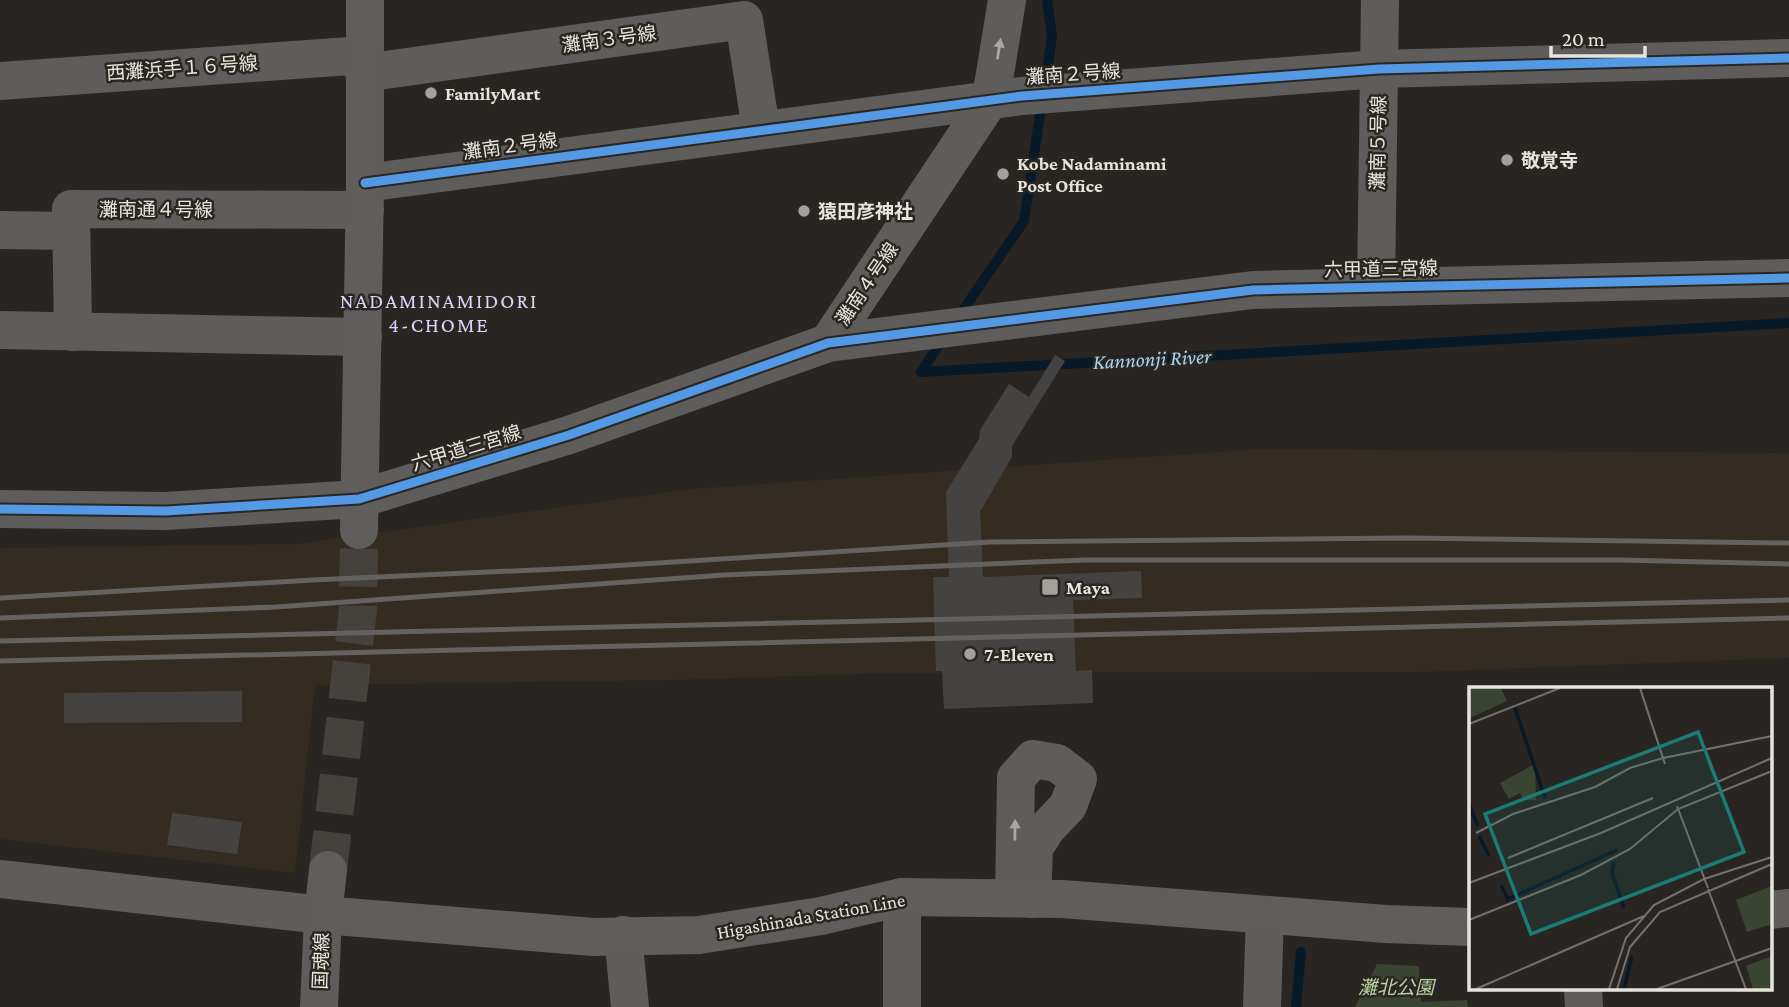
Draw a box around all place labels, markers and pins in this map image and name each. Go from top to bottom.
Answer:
place label: FamilyMart [445,83,540,104]
marker: FamilyMart [423,85,439,101]
place label: 敬覚寺 [1521,150,1578,171]
marker: 敬覚寺 [1499,152,1515,168]
place label: Kobe Nadaminami Post Office [1017,153,1167,196]
marker: Kobe Nadaminami Post Office [995,166,1011,182]
place label: 猿田彦神社 [818,201,913,222]
marker: 猿田彦神社 [796,203,812,219]
marker: Maya [1040,577,1060,597]
place label: Maya [1066,577,1111,598]
place label: 7-Eleven [984,644,1054,665]
marker: 7-Eleven [962,646,978,662]

